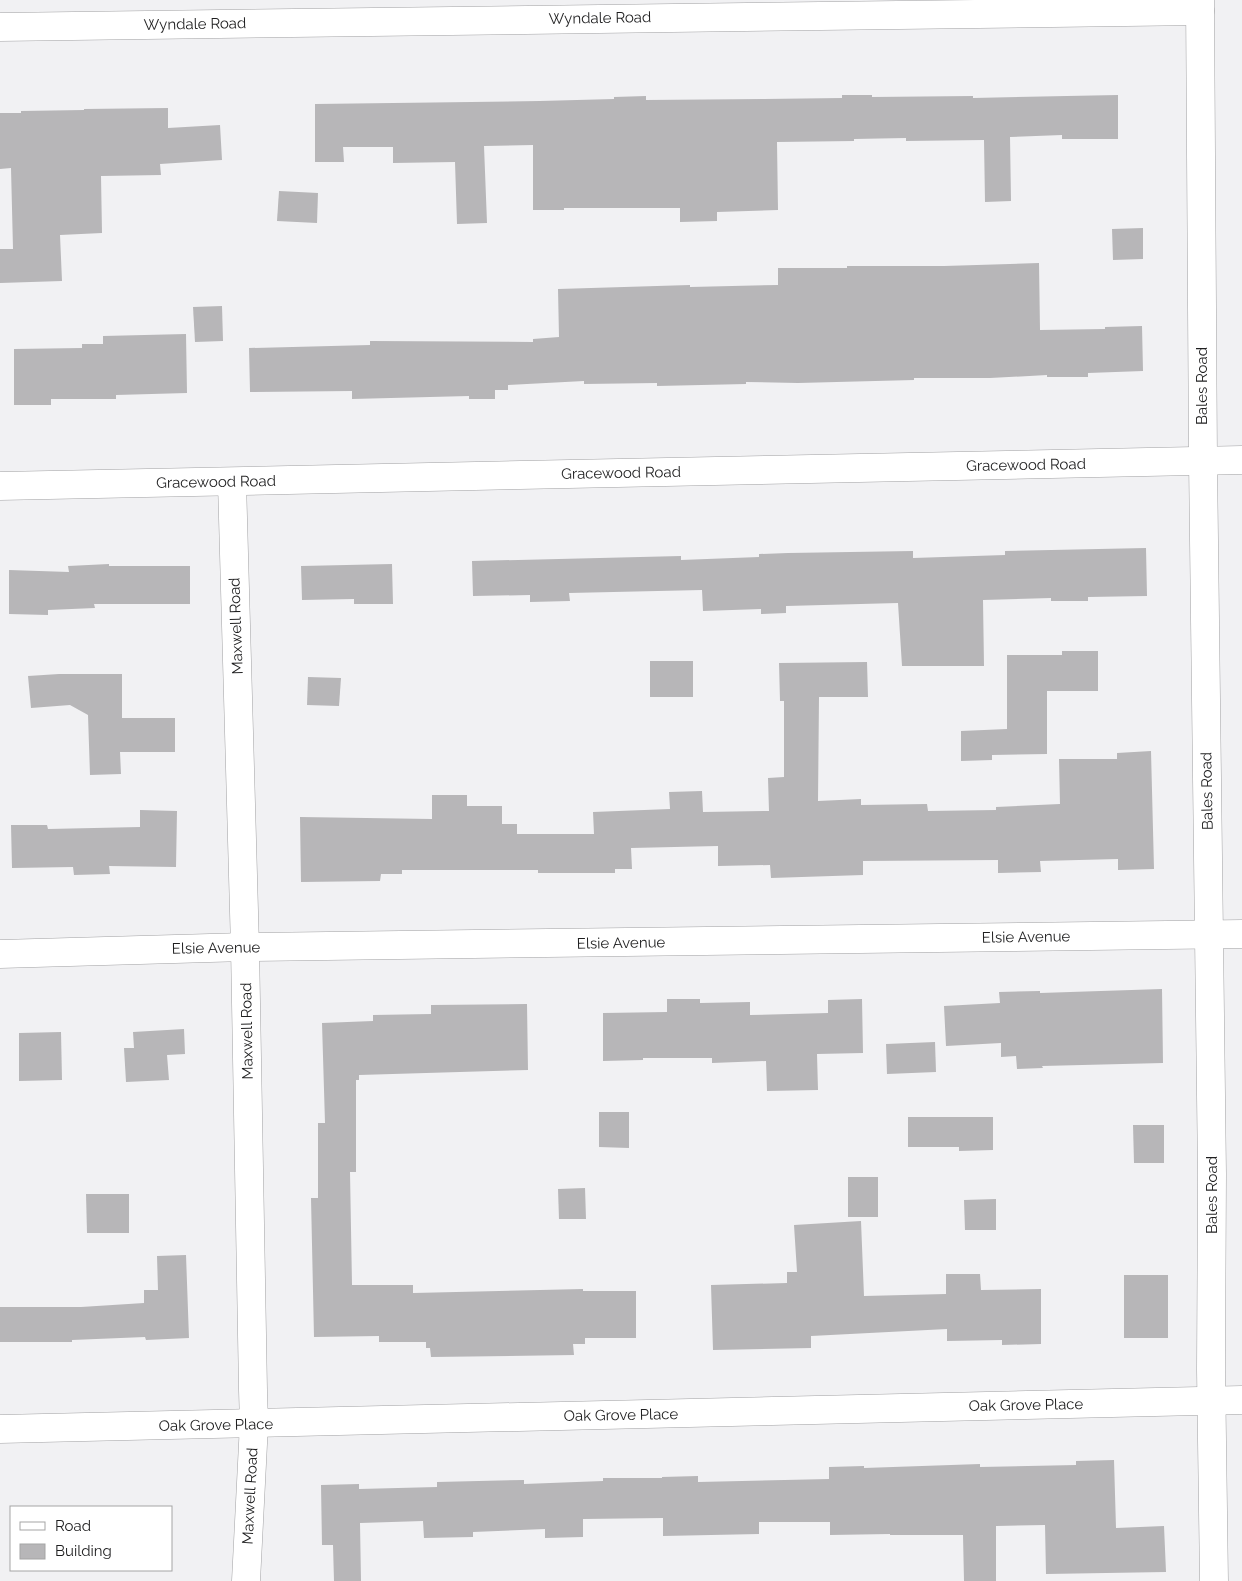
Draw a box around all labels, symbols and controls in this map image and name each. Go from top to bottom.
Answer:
street label: Wyndale Road [549,8,651,28]
street label: Wyndale Road [144,14,246,34]
street label: Bales Road [1193,347,1211,425]
street label: Gracewood Road [966,455,1086,475]
street label: Gracewood Road [561,463,681,483]
street label: Gracewood Road [156,472,276,492]
street label: Maxwell Road [225,577,247,675]
street label: Bales Road [1197,752,1217,830]
street label: Elsie Avenue [982,927,1071,947]
street label: Elsie Avenue [577,933,666,953]
street label: Elsie Avenue [172,938,261,958]
street label: Maxwell Road [237,982,257,1080]
street label: Bales Road [1203,1156,1221,1234]
street label: Oak Grove Place [969,1395,1084,1415]
street label: Oak Grove Place [564,1405,679,1425]
street label: Oak Grove Place [159,1415,274,1435]
street label: Maxwell Road [238,1447,262,1545]
legend [10,1506,172,1571]
text: Road [55,1517,91,1535]
text: Building [55,1542,112,1560]

